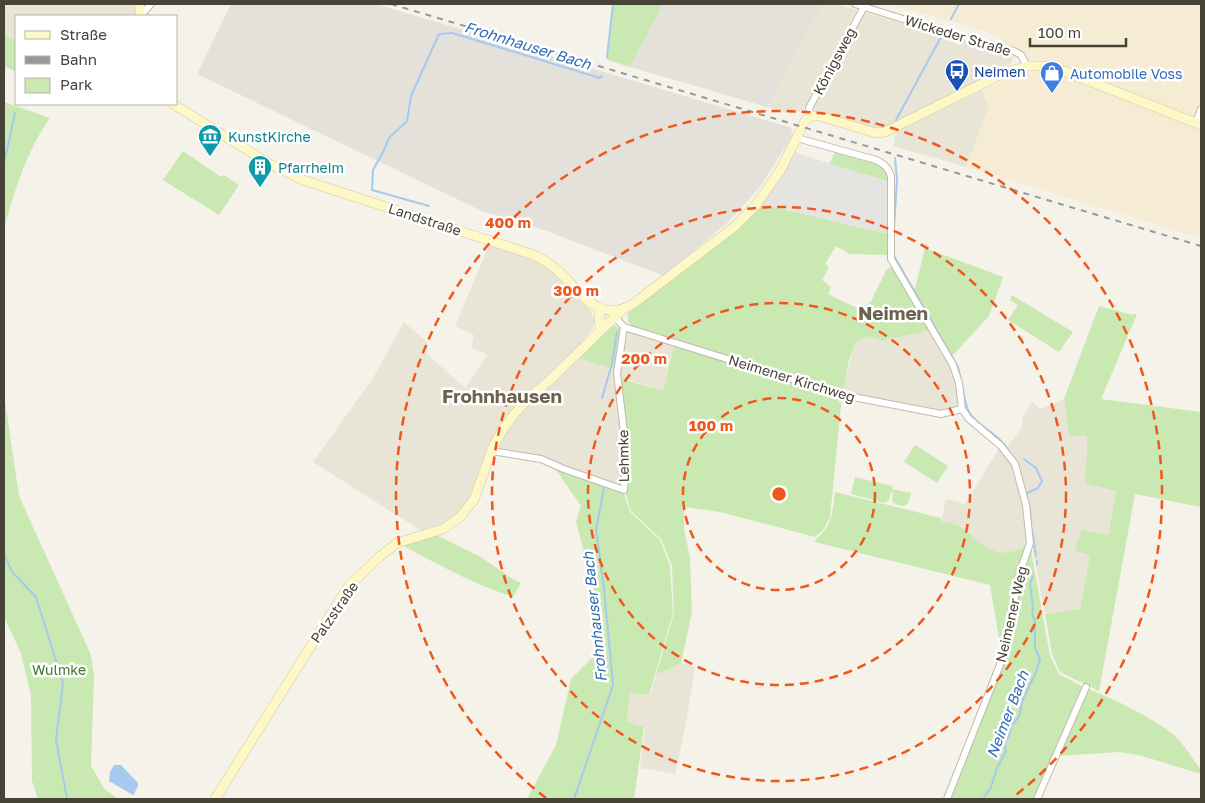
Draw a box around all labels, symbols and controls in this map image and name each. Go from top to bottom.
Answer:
street label: Wickeder Straße [903,11,1013,59]
legend [15,15,178,105]
scale bar [1030,15,1126,47]
water label: Frohnhauser Bach [463,17,594,73]
text: 100 m [1038,23,1081,41]
street label: Königsweg [809,24,859,98]
text: Straße [60,25,107,43]
text: Bahn [60,50,97,68]
bus stop icon: Neimen [944,58,970,92]
shop icon: Automobile Voss [1039,60,1065,94]
place label: Neimen [974,63,1026,80]
place label: Automobile Voss [1070,65,1182,82]
text: Park [60,75,93,93]
museum icon: KunstKirche [197,123,223,157]
place label: KunstKirche [228,128,311,145]
building icon: Pfarrheim [247,154,273,188]
place label: Pfarrheim [278,159,344,176]
street label: Landstraße [386,199,464,239]
text: 400 m [485,213,531,231]
text: 300 m [553,281,599,299]
district label: Neimen [858,301,928,324]
text: 200 m [621,349,667,367]
street label: Neimener Kirchweg [727,351,857,405]
district label: Frohnhausen [442,384,562,407]
text: 100 m [689,416,733,434]
street label: Lehmke [614,429,632,483]
centre of rings [770,485,788,503]
water label: Frohnhauser Bach [578,550,610,683]
street label: Neimener Weg [992,564,1030,664]
street label: Palzstraße [307,578,361,646]
park label: Wulmke [32,661,86,678]
water label: Neimer Bach [982,667,1032,760]

